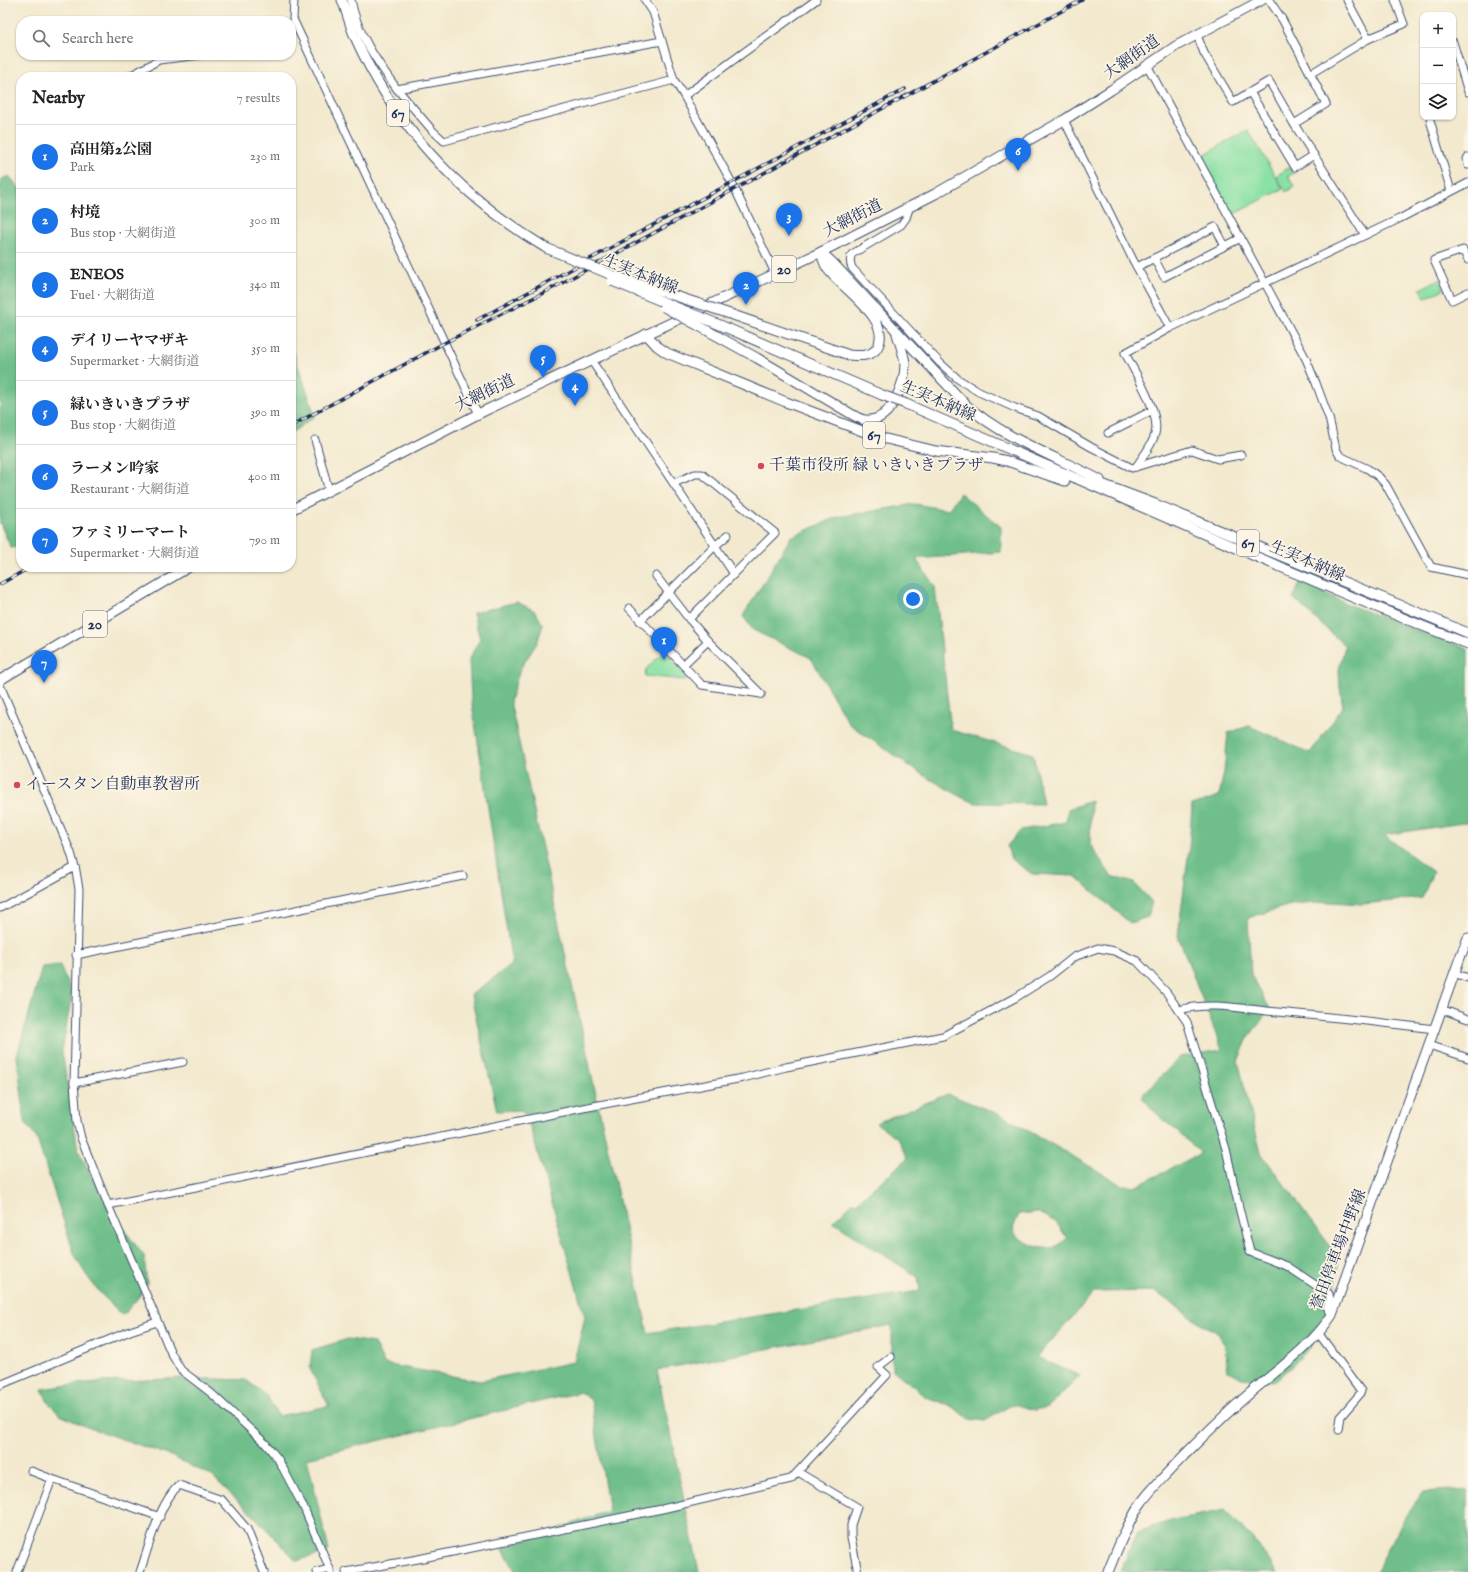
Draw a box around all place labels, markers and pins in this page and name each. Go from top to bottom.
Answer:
pin: 6 [1005,138,1031,171]
pin: 3 [776,203,802,236]
pin: 2 [733,272,759,305]
pin: 5 [530,345,556,378]
pin: 4 [562,373,588,406]
place label: 千葉市役所 緑 いきいきプラザ [769,456,984,476]
marker: 千葉市役所 緑 いきいきプラザ [756,461,766,471]
pin: 1 [651,627,677,660]
pin: 7 [31,650,57,683]
place label: イースタン自動車教習所 [25,775,200,795]
marker: イースタン自動車教習所 [12,780,22,790]

